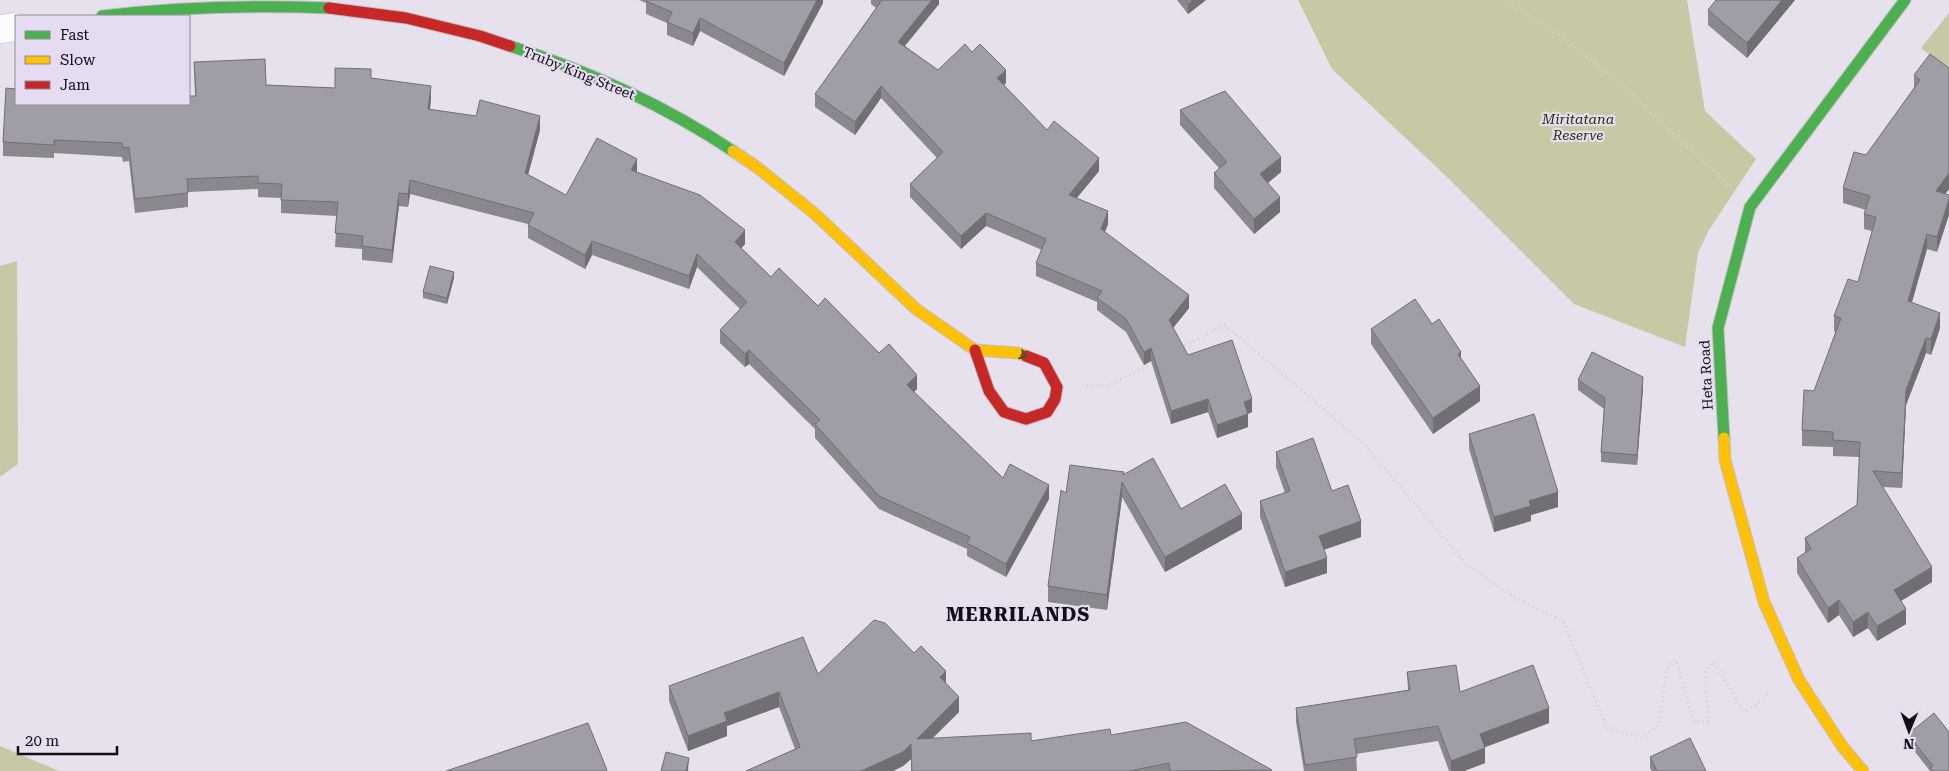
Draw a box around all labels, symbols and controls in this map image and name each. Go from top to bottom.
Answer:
legend [15,15,190,105]
text: Fast [60,26,90,44]
street label: Truby King Street [521,43,637,103]
text: Slow [60,51,96,69]
text: Jam [60,76,90,94]
park label: Miritatana Reserve [1541,111,1614,143]
street label: Heta Road [1696,340,1716,410]
one-way arrow [1018,349,1027,359]
district label: MERRILANDS [946,603,1090,626]
north arrow [1884,706,1934,756]
scale bar [18,724,116,756]
text: 20 m [25,732,60,750]
text: N [1903,736,1914,752]

